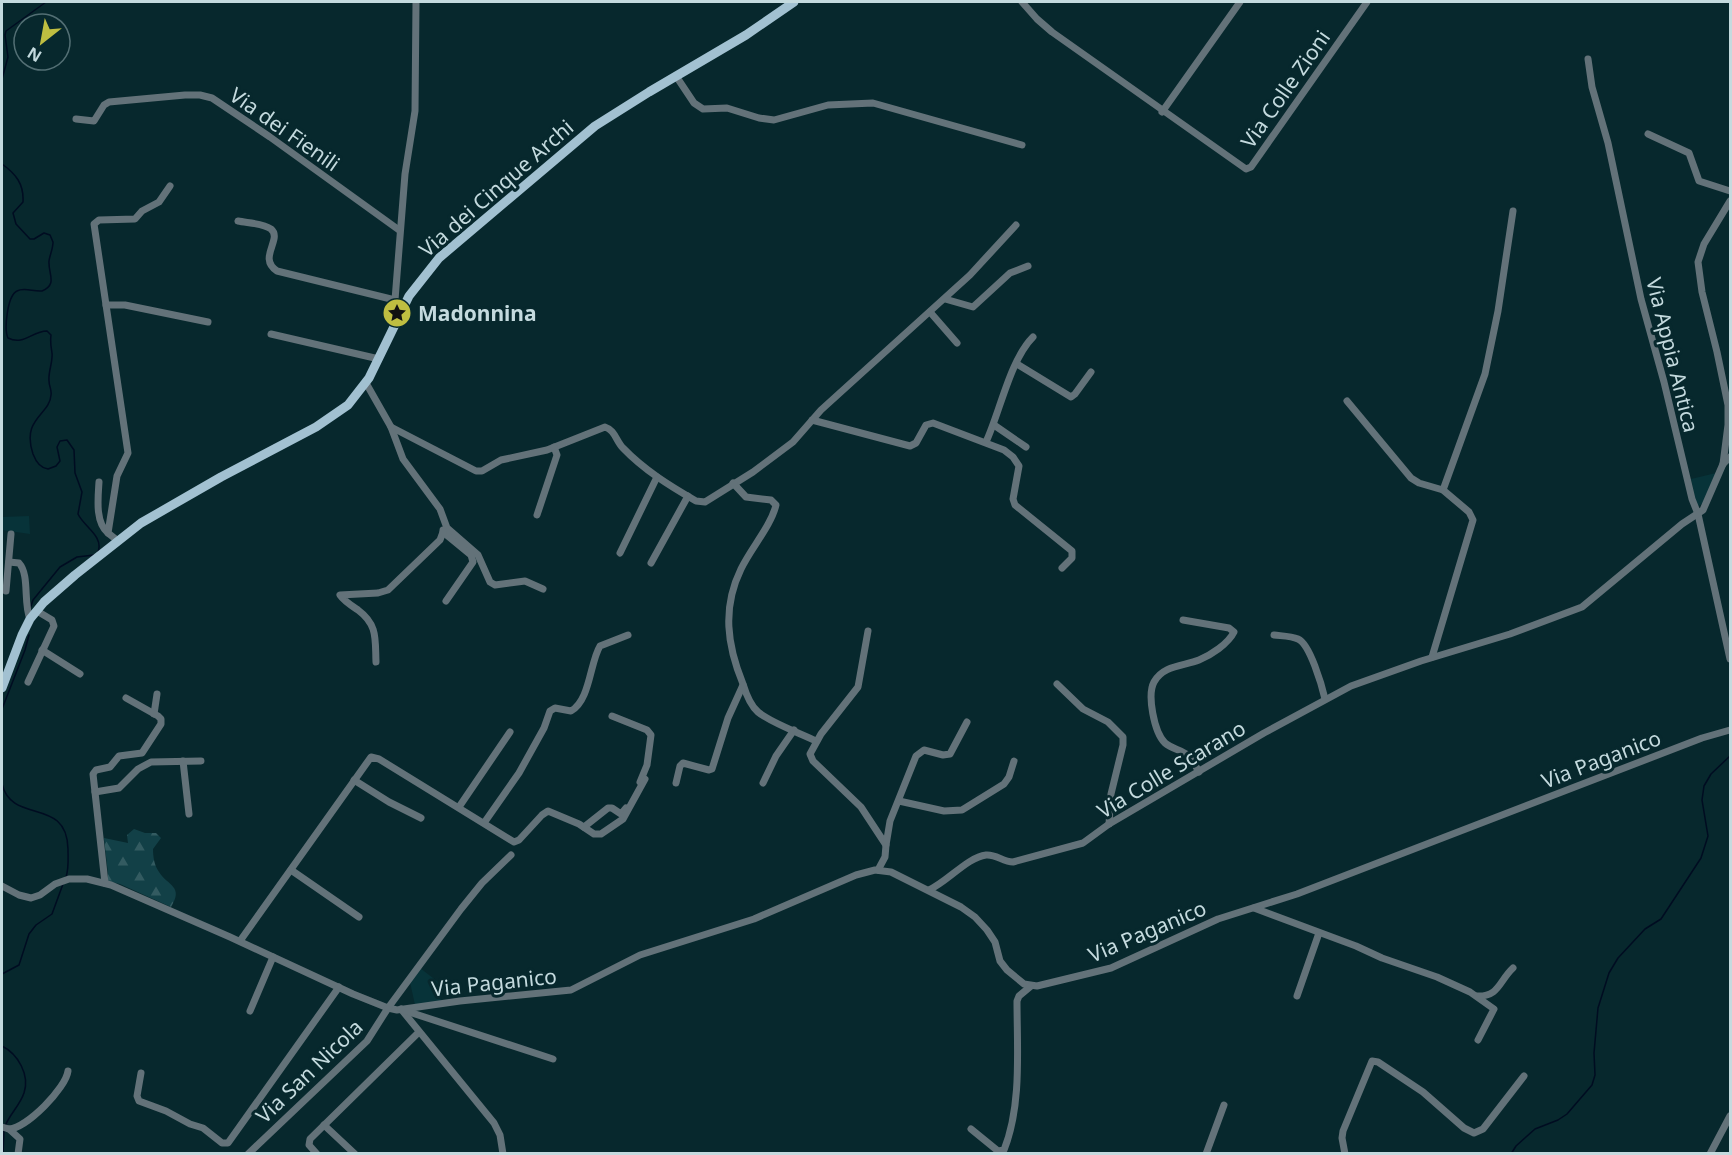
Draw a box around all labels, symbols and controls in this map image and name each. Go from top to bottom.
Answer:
north arrow [12,12,72,72]
street label: Via Colle Zioni [1234,24,1336,154]
text: N [23,42,46,68]
street label: Via dei Fienili [224,81,346,177]
street label: Via dei Cinque Archi [413,113,579,263]
street label: Via Appia Antica [1640,275,1706,435]
place icon: Madonnina [381,297,413,329]
place label: Madonnina [418,299,537,327]
street label: Via Colle Scarano [1092,714,1250,824]
street label: Via Paganico [1537,723,1665,795]
street label: Via Paganico [1084,894,1210,968]
street label: Via Paganico [430,962,558,1002]
street label: Via San Nicola [250,1013,368,1129]

